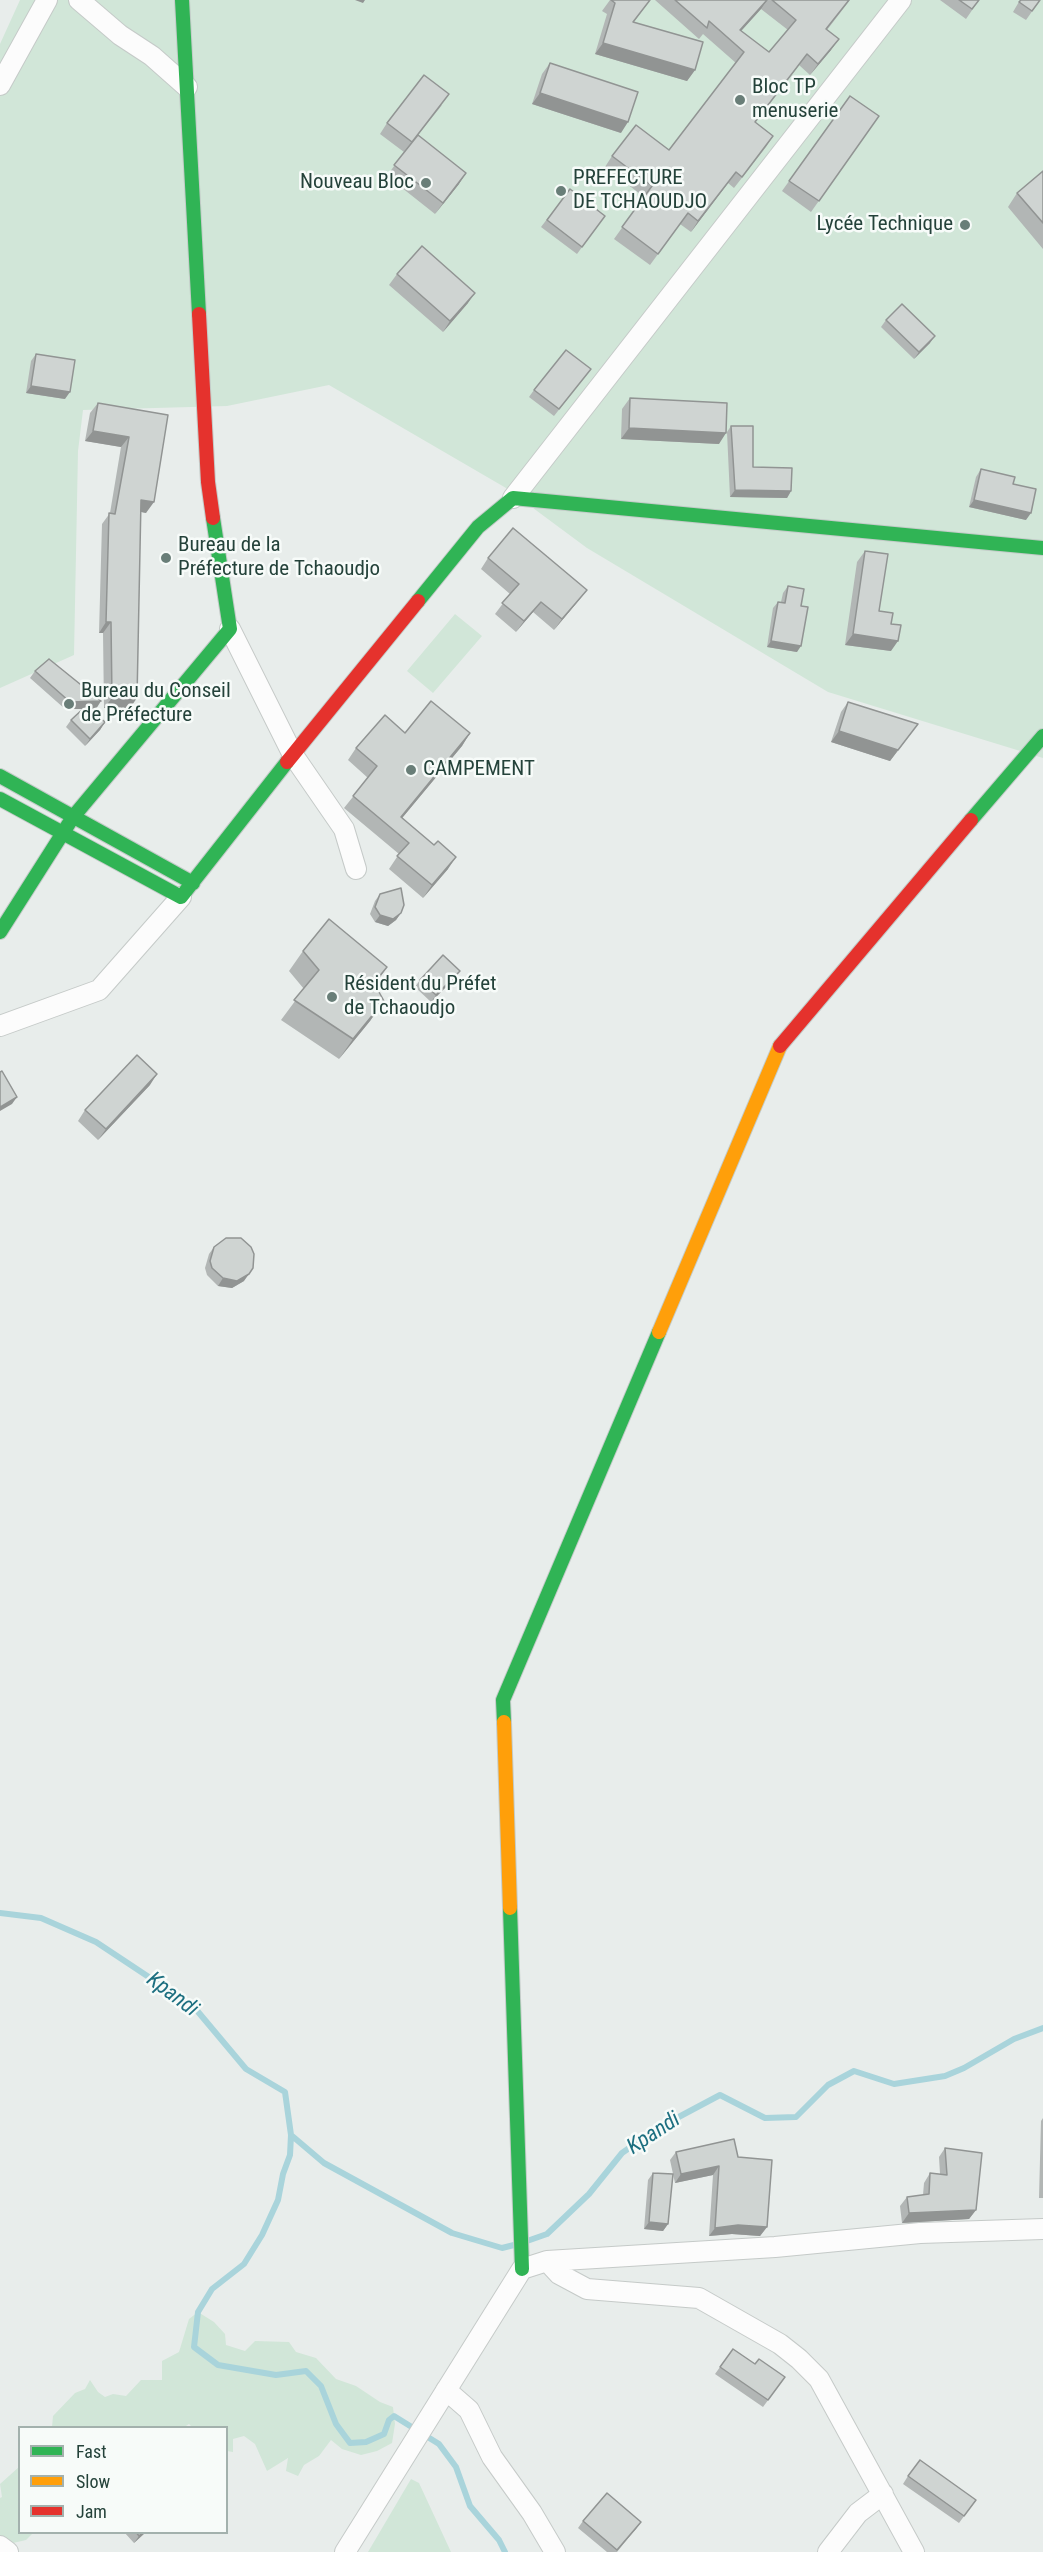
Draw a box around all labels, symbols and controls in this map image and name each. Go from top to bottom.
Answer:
place label: Bloc TP menuserie [752,75,838,125]
marker: Bloc TP menuserie [733,93,747,107]
place label: PREFECTURE DE TCHAOUDJO [573,166,707,216]
place label: Nouveau Bloc [300,170,414,196]
marker: Nouveau Bloc [419,176,433,190]
marker: PREFECTURE DE TCHAOUDJO [554,184,568,198]
place label: Lycée Technique [816,212,953,238]
marker: Lycée Technique [958,218,972,232]
place label: Bureau de la Préfecture de Tchaoudjo [178,533,380,583]
marker: Bureau de la Préfecture de Tchaoudjo [159,551,173,565]
place label: Bureau du Conseil de Préfecture [81,679,231,729]
marker: Bureau du Conseil de Préfecture [62,697,76,711]
place label: CAMPEMENT [423,757,535,783]
marker: CAMPEMENT [404,763,418,777]
place label: Résident du Préfet de Tchaoudjo [344,972,496,1022]
marker: Résident du Préfet de Tchaoudjo [325,990,339,1004]
water label: Kpandi [141,1967,203,2023]
water label: Kpandi [623,2107,685,2161]
legend [18,2426,228,2534]
text: Fast [76,2441,107,2462]
text: Slow [76,2471,110,2492]
text: Jam [76,2501,107,2522]

